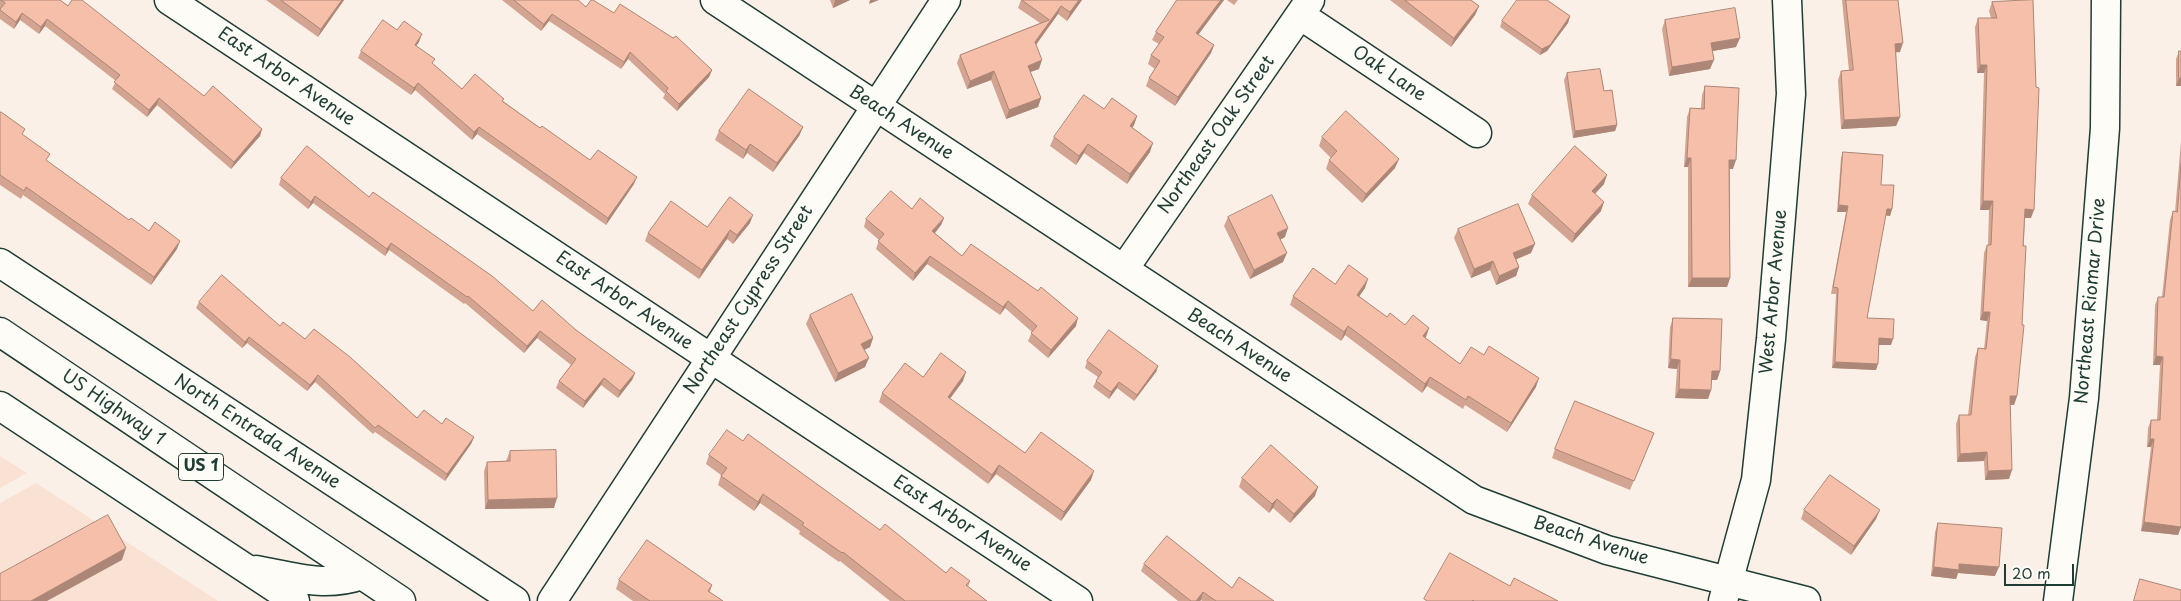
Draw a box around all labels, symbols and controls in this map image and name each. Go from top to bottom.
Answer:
street label: East Arbor Avenue [213,23,359,131]
street label: Oak Lane [1348,42,1430,106]
street label: Northeast Oak Street [1154,52,1280,218]
street label: Beach Avenue [845,81,957,165]
street label: Northeast Riomar Drive [2071,197,2111,405]
street label: Northeast Cypress Street [680,202,818,398]
street label: West Arbor Avenue [1756,209,1792,375]
street label: East Arbor Avenue [551,247,697,355]
street label: Beach Avenue [1183,304,1295,388]
street label: US Highway 1 [57,366,169,450]
street label: North Entrada Avenue [170,370,344,494]
road number: US 1 [178,454,224,481]
street label: East Arbor Avenue [889,471,1035,577]
street label: Beach Avenue [1531,512,1651,570]
scale bar [2006,554,2076,586]
text: 20 m [2012,561,2051,584]

